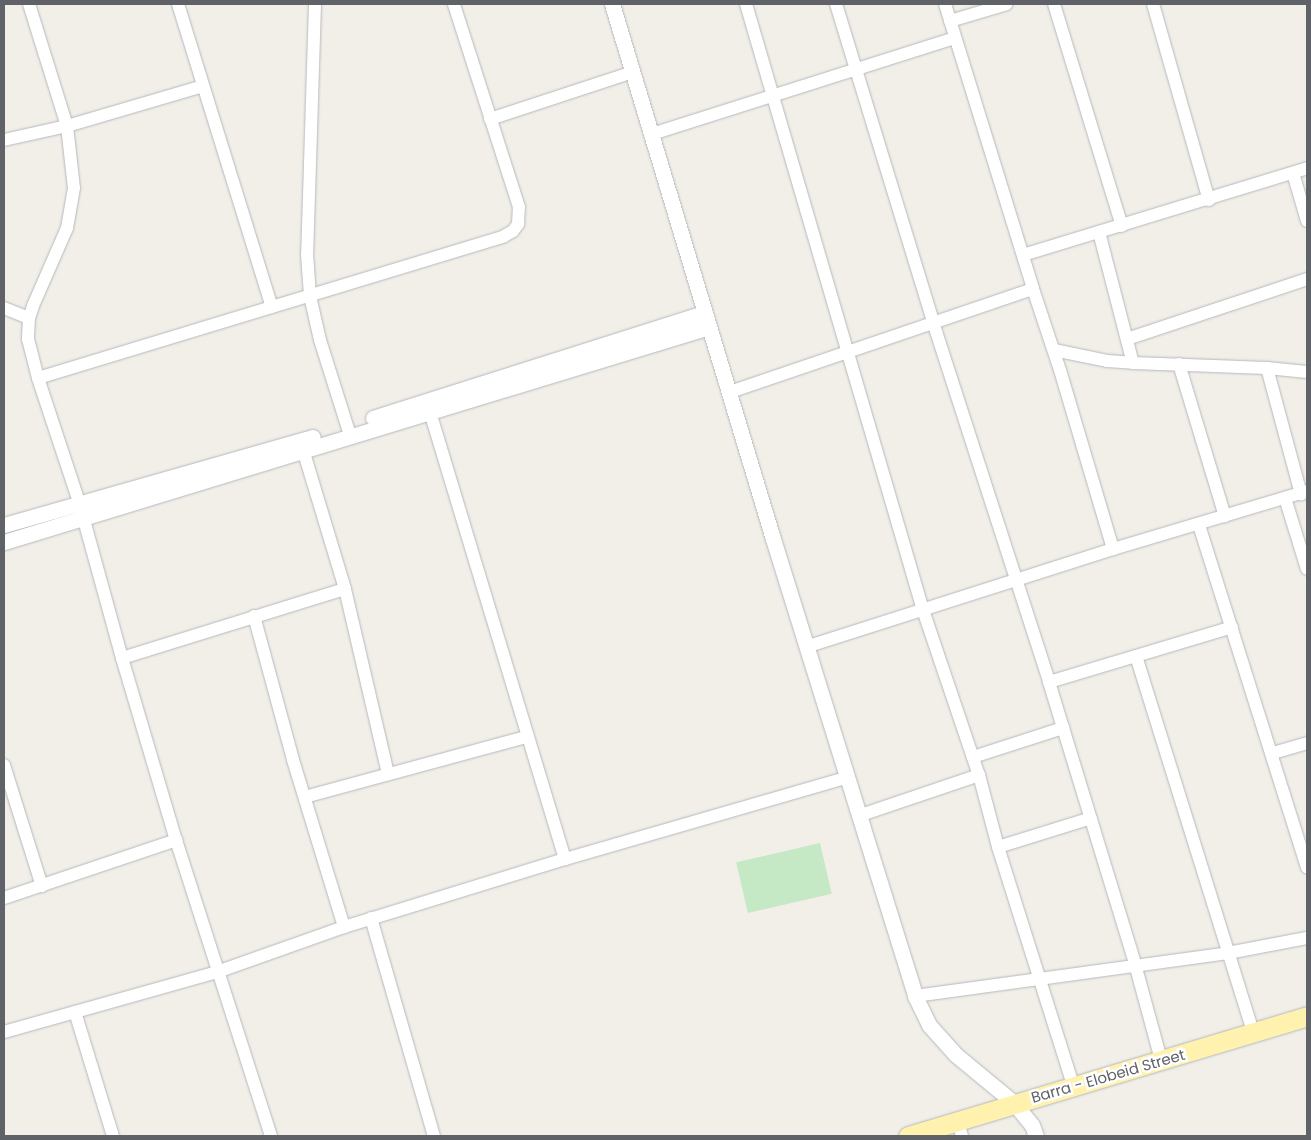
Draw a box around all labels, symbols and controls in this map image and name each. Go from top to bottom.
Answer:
street label: Barra - Elobeid Street [1029,1045,1187,1107]

